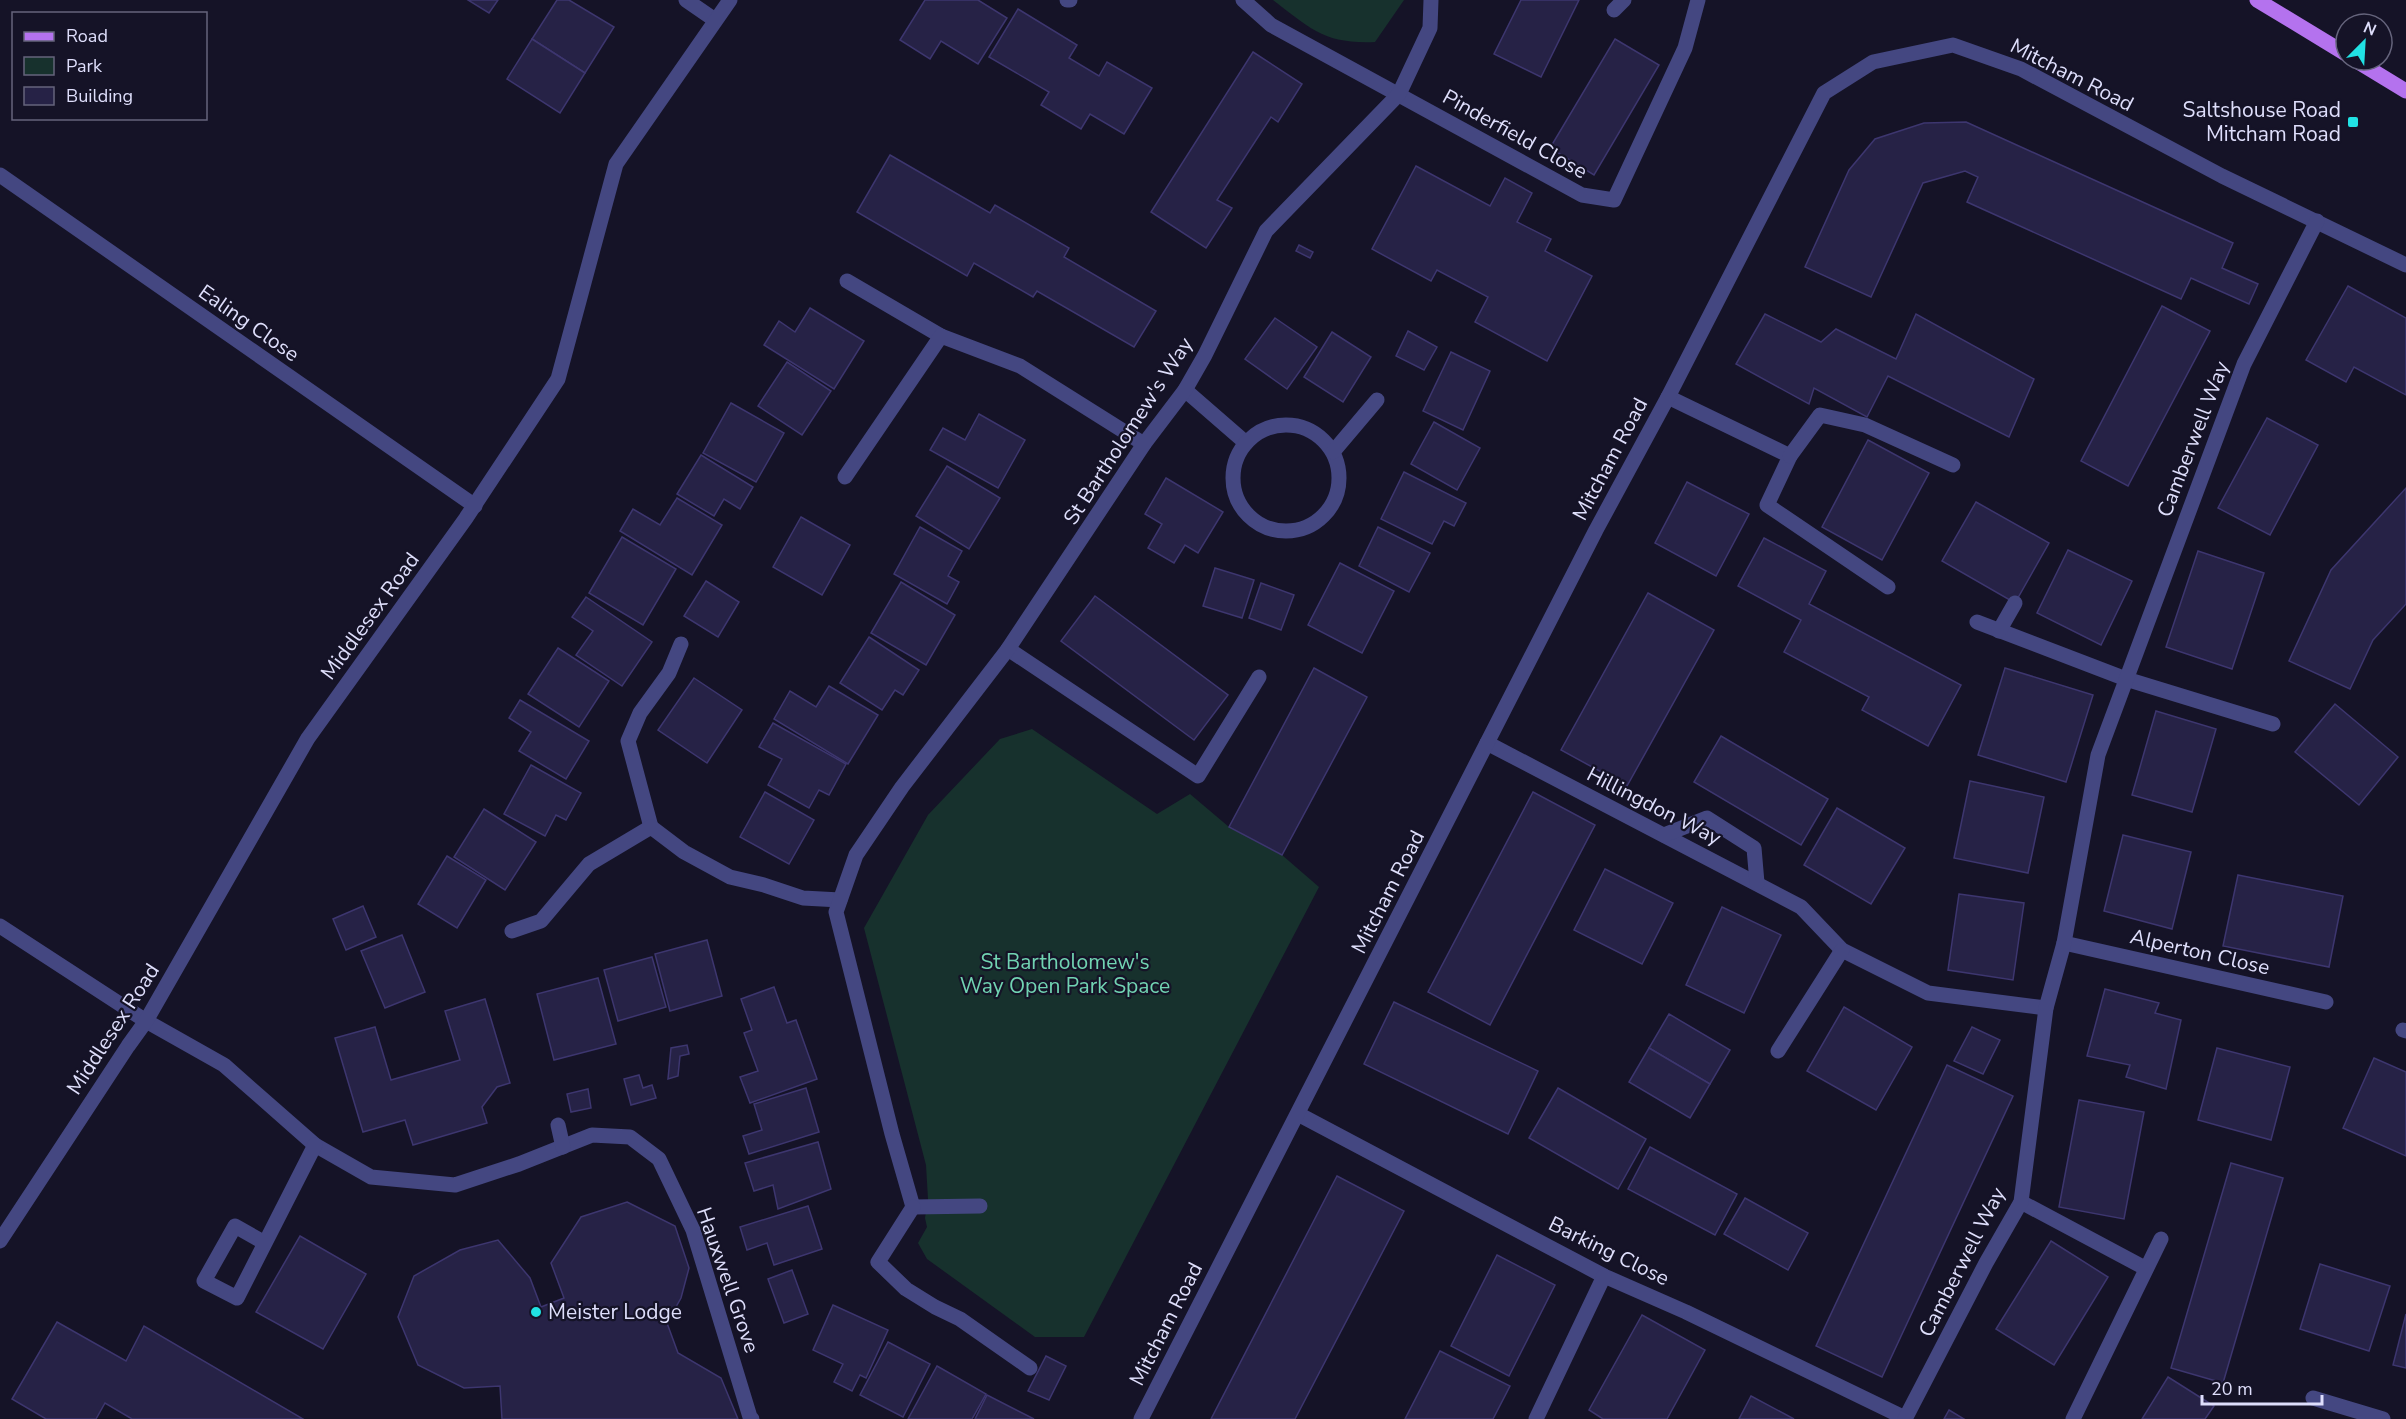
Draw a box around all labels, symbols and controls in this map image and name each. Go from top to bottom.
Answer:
legend [12,12,207,120]
north arrow [2334,12,2394,72]
text: N [2360,17,2380,42]
text: Road [66,24,108,48]
street label: Mitcham Road [2005,32,2139,118]
text: Park [66,54,103,78]
street label: Pinderfield Close [1438,83,1592,185]
text: Building [66,84,133,108]
place label: Saltshouse Road Mitcham Road [2183,96,2341,148]
marker: Saltshouse Road Mitcham Road [2346,115,2360,129]
street label: Ealing Close [193,278,305,368]
street label: St Bartholomew's Way [1057,332,1199,530]
street label: Camberwell Way [2150,357,2236,521]
street label: Mitcham Road [1566,393,1654,525]
street label: Middlesex Road [314,547,426,685]
street label: Hillingdon Way [1582,760,1726,852]
street label: Mitcham Road [1345,825,1431,959]
street label: Alperton Close [2127,922,2273,982]
park label: St Bartholomew's Way Open Park Space [960,948,1170,1000]
street label: Middlesex Road [60,958,166,1100]
street label: Camberwell Way [1912,1182,2012,1342]
street label: Hauxwell Grove [690,1203,766,1357]
street label: Barking Close [1544,1210,1674,1292]
street label: Mitcham Road [1123,1257,1209,1391]
place label: Meister Lodge [548,1298,682,1326]
marker: Meister Lodge [529,1305,543,1319]
scale bar [2202,1368,2322,1406]
text: 20 m [2211,1377,2253,1401]

